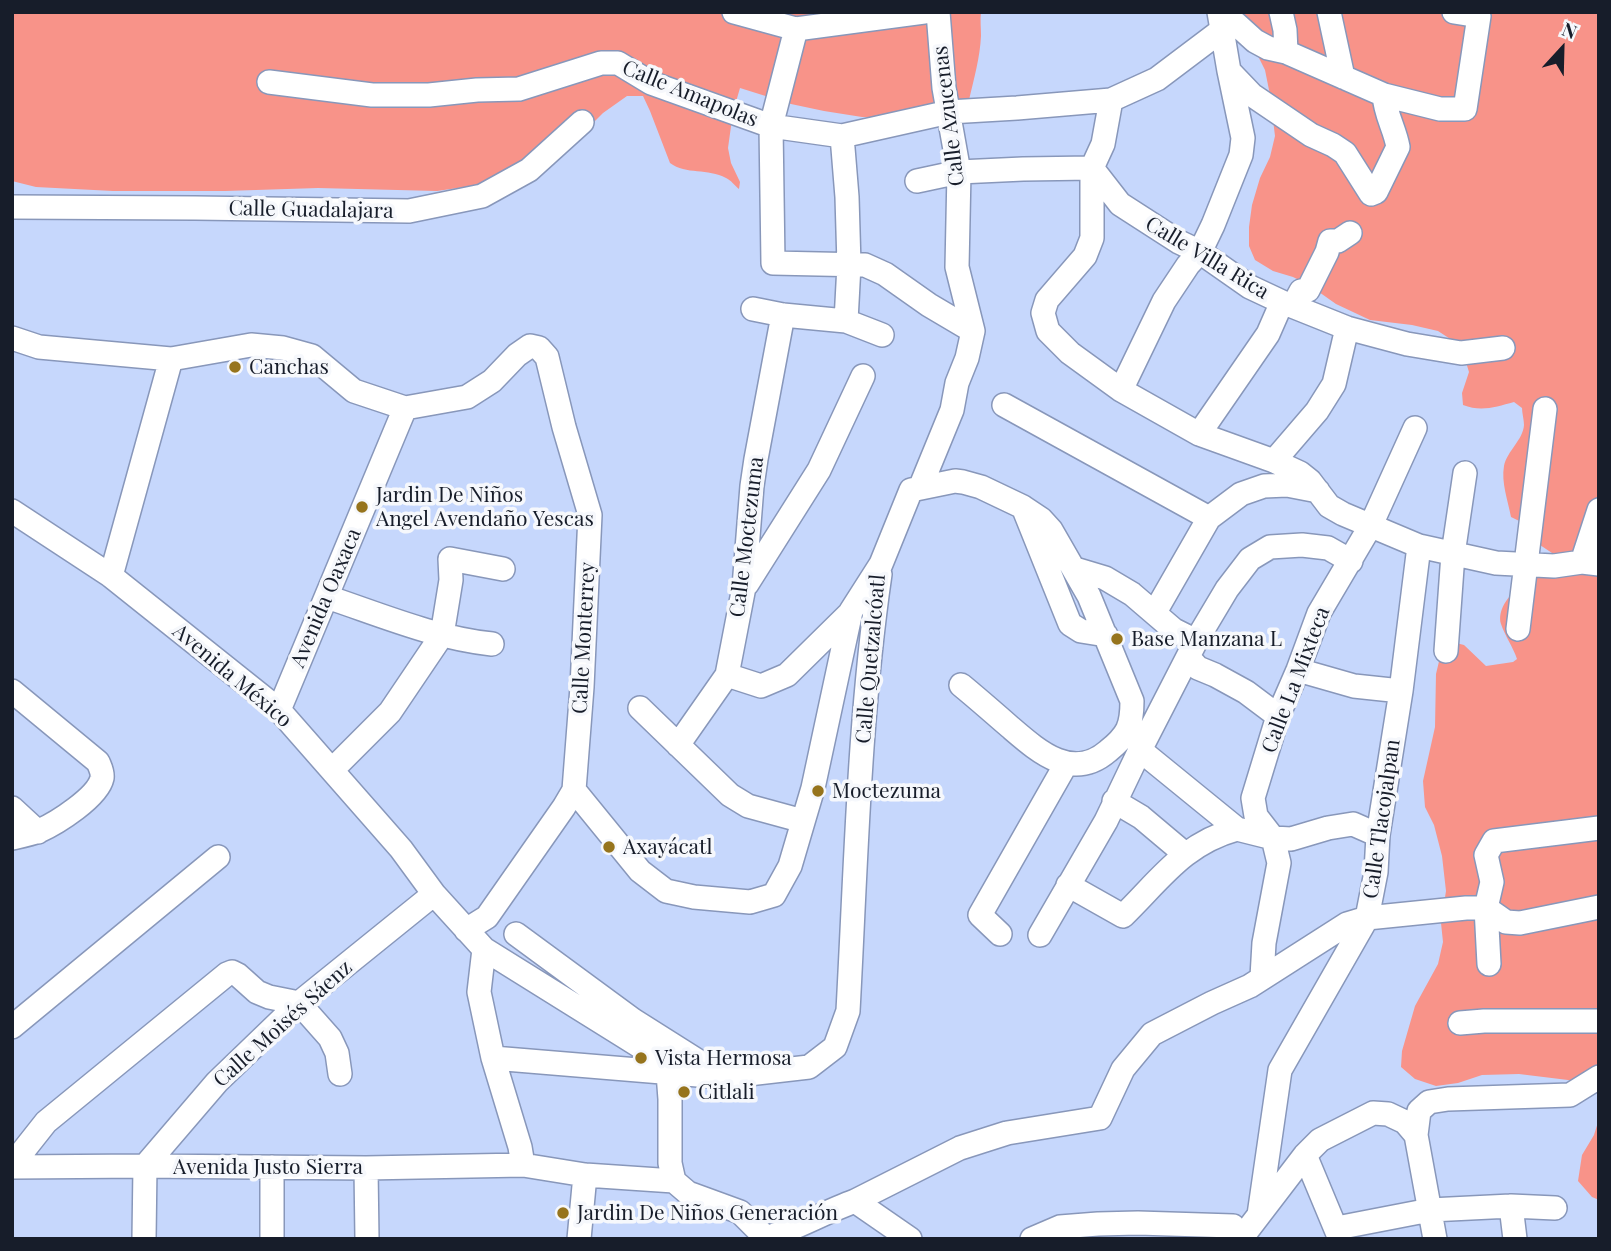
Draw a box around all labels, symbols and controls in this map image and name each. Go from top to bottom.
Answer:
north arrow [1527,14,1597,84]
text: N [1559,15,1581,44]
street label: Calle Azucenas [928,44,970,188]
street label: Calle Amapolas [618,55,762,133]
street label: Calle Guadalajara [228,196,394,224]
street label: Calle Villa Rica [1141,211,1273,305]
place label: Canchas [249,354,329,380]
marker: Canchas [227,359,243,375]
street label: Calle Moctezuma [725,455,769,619]
place label: Jardin De Niños Angel Avendaño Yescas [376,482,594,532]
marker: Jardin De Niños Angel Avendaño Yescas [354,499,370,515]
street label: Avenida Oaxaca [285,525,367,671]
street label: Calle Monterrey [567,562,601,714]
street label: Calle Quetzalcóatl [851,573,891,745]
street label: Calle La Mixteca [1257,603,1335,757]
street label: Avenida México [167,619,297,733]
place label: Base Manzana L [1131,626,1282,652]
marker: Base Manzana L [1109,631,1125,647]
street label: Calle Tlacojalpan [1358,738,1406,900]
place label: Moctezuma [832,778,941,804]
marker: Moctezuma [810,783,826,799]
place label: Axayácatl [623,834,712,860]
marker: Axayácatl [601,839,617,855]
street label: Calle Moisés Sáenz [209,955,357,1093]
place label: Vista Hermosa [655,1045,792,1071]
marker: Vista Hermosa [633,1050,649,1066]
place label: Citlali [698,1079,755,1105]
marker: Citlali [676,1084,692,1100]
street label: Avenida Justo Sierra [173,1154,363,1180]
place label: Jardin De Niños Generación [577,1200,838,1226]
marker: Jardin De Niños Generación [555,1205,571,1221]

